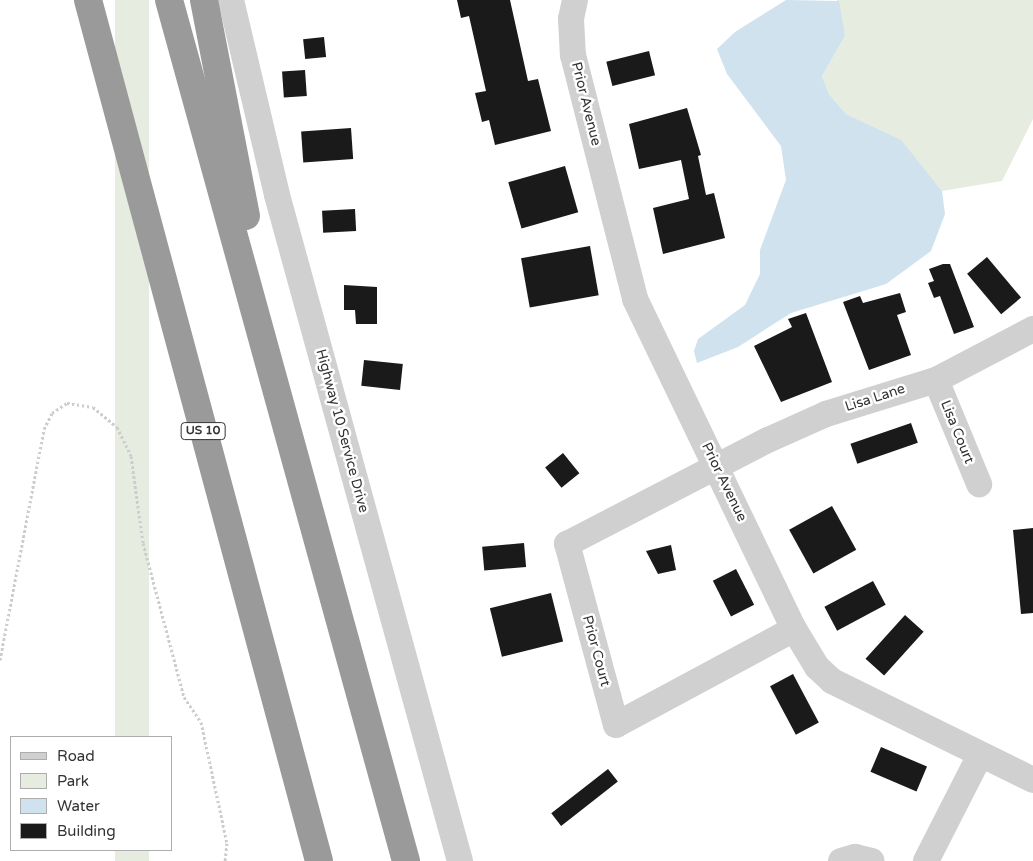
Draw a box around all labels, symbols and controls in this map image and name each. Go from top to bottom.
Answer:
street label: Prior Avenue [567,60,605,148]
street label: Highway 10 Service Drive [312,347,372,515]
street label: Lisa Lane [843,380,907,416]
street label: Lisa Court [937,398,977,466]
road number: US 10 [180,422,226,441]
street label: Prior Avenue [698,440,750,524]
street label: Prior Court [578,614,614,688]
legend [10,736,172,851]
text: Road [57,747,95,765]
text: Park [57,772,89,790]
text: Water [57,797,100,815]
text: Building [57,822,116,840]

